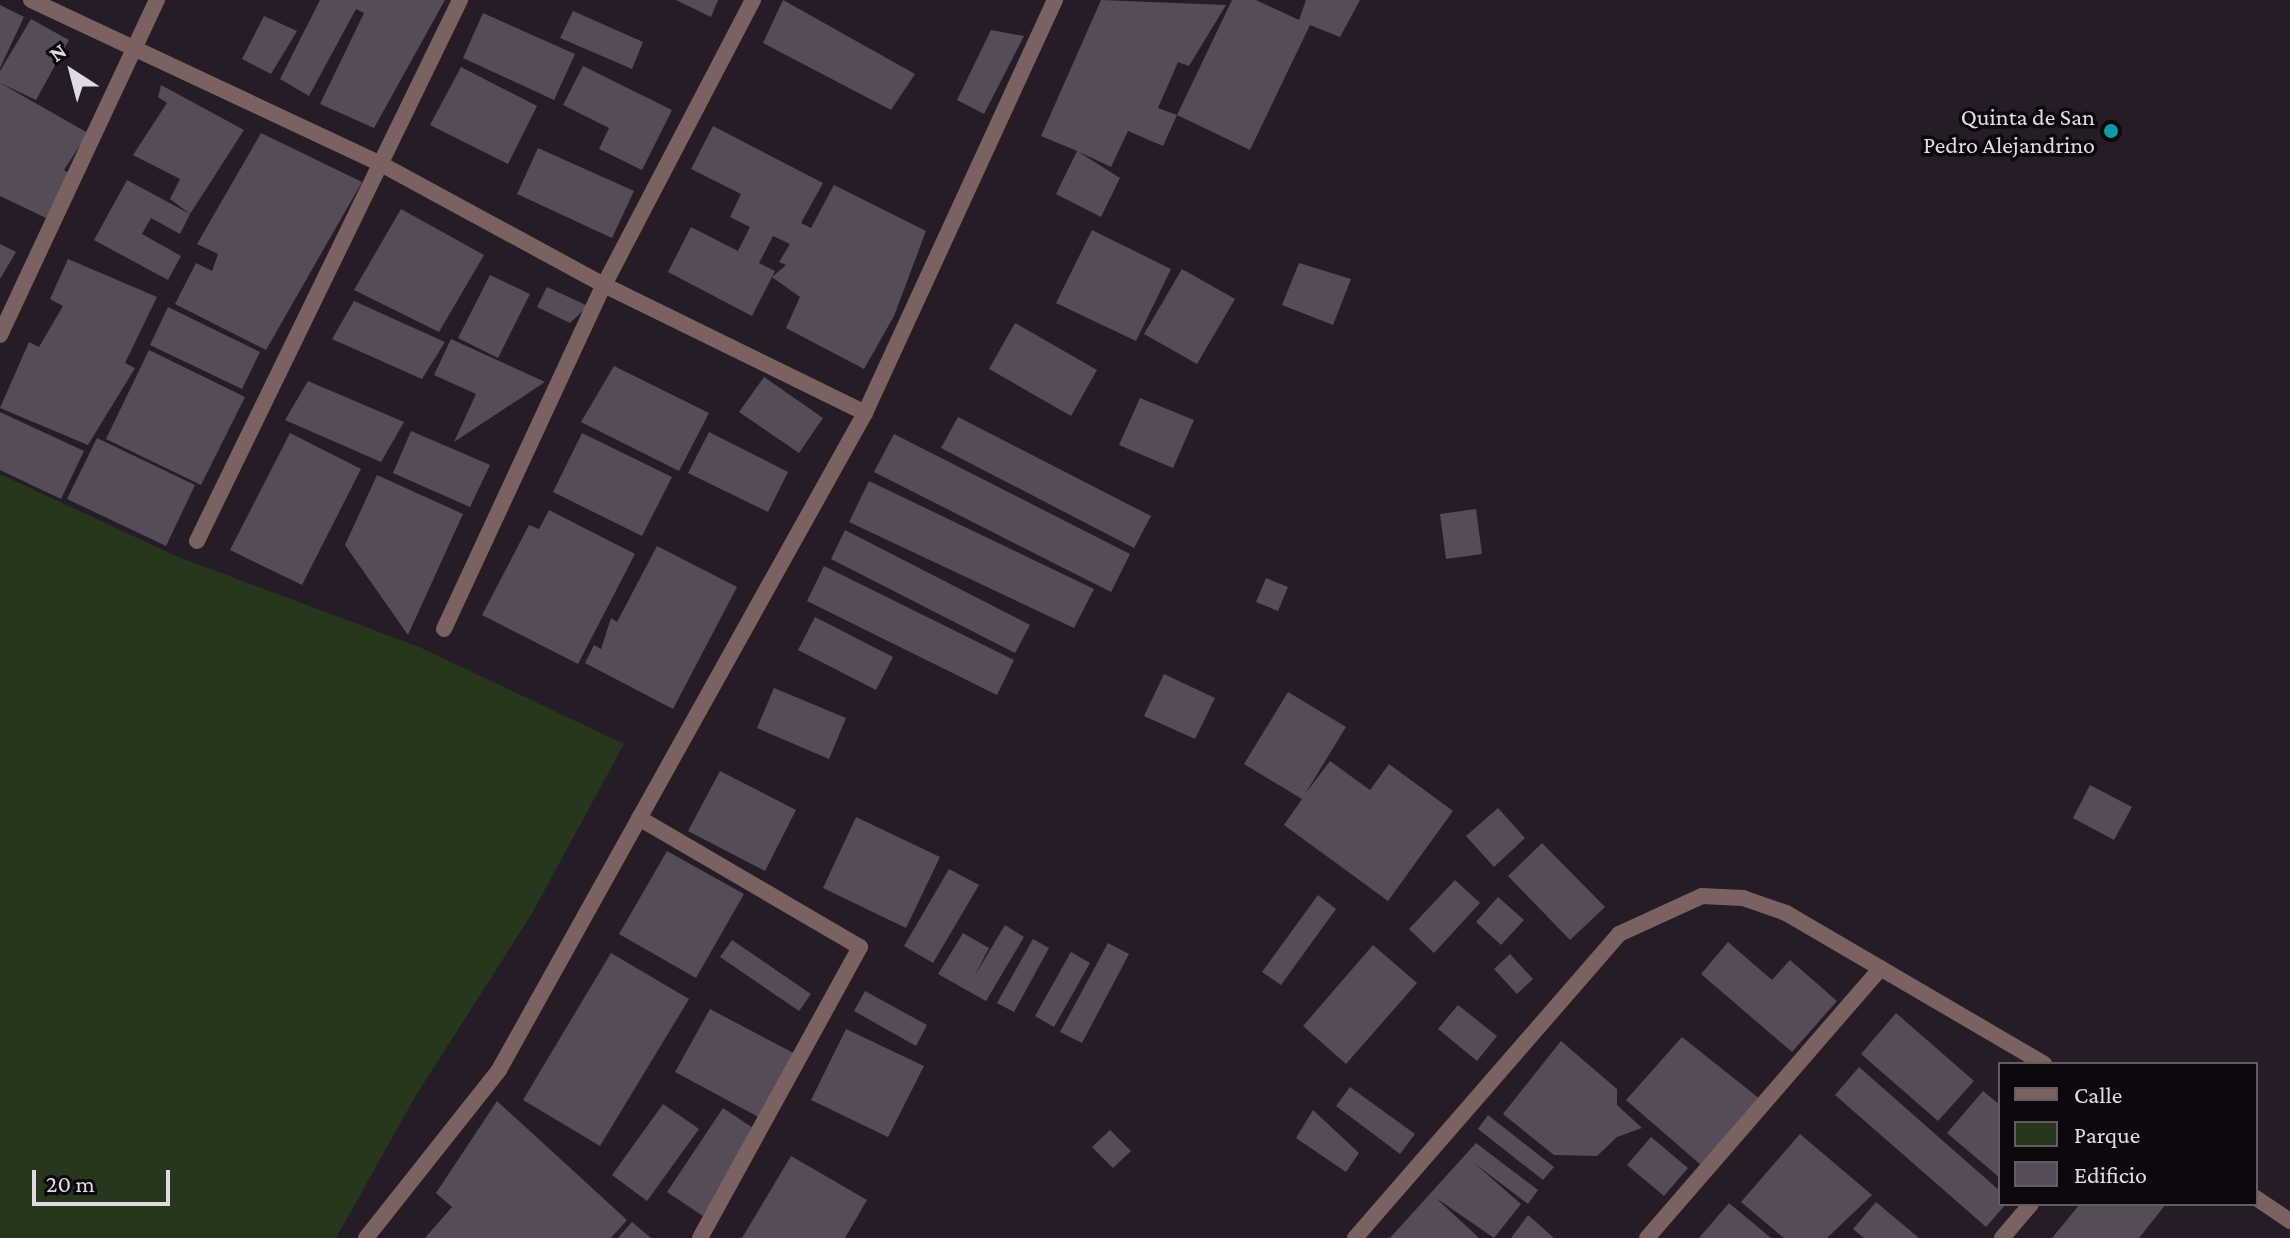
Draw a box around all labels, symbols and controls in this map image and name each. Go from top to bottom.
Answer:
north arrow [32,32,112,112]
text: N [44,38,71,67]
place label: Quinta de San Pedro Alejandrino [1923,103,2095,159]
marker: Quinta de San Pedro Alejandrino [2102,122,2120,140]
legend [1998,1062,2258,1206]
text: Calle [2074,1081,2122,1108]
text: Parque [2074,1121,2140,1148]
scale bar [36,1154,174,1204]
text: Edificio [2074,1161,2147,1188]
text: 20 m [46,1170,95,1197]

